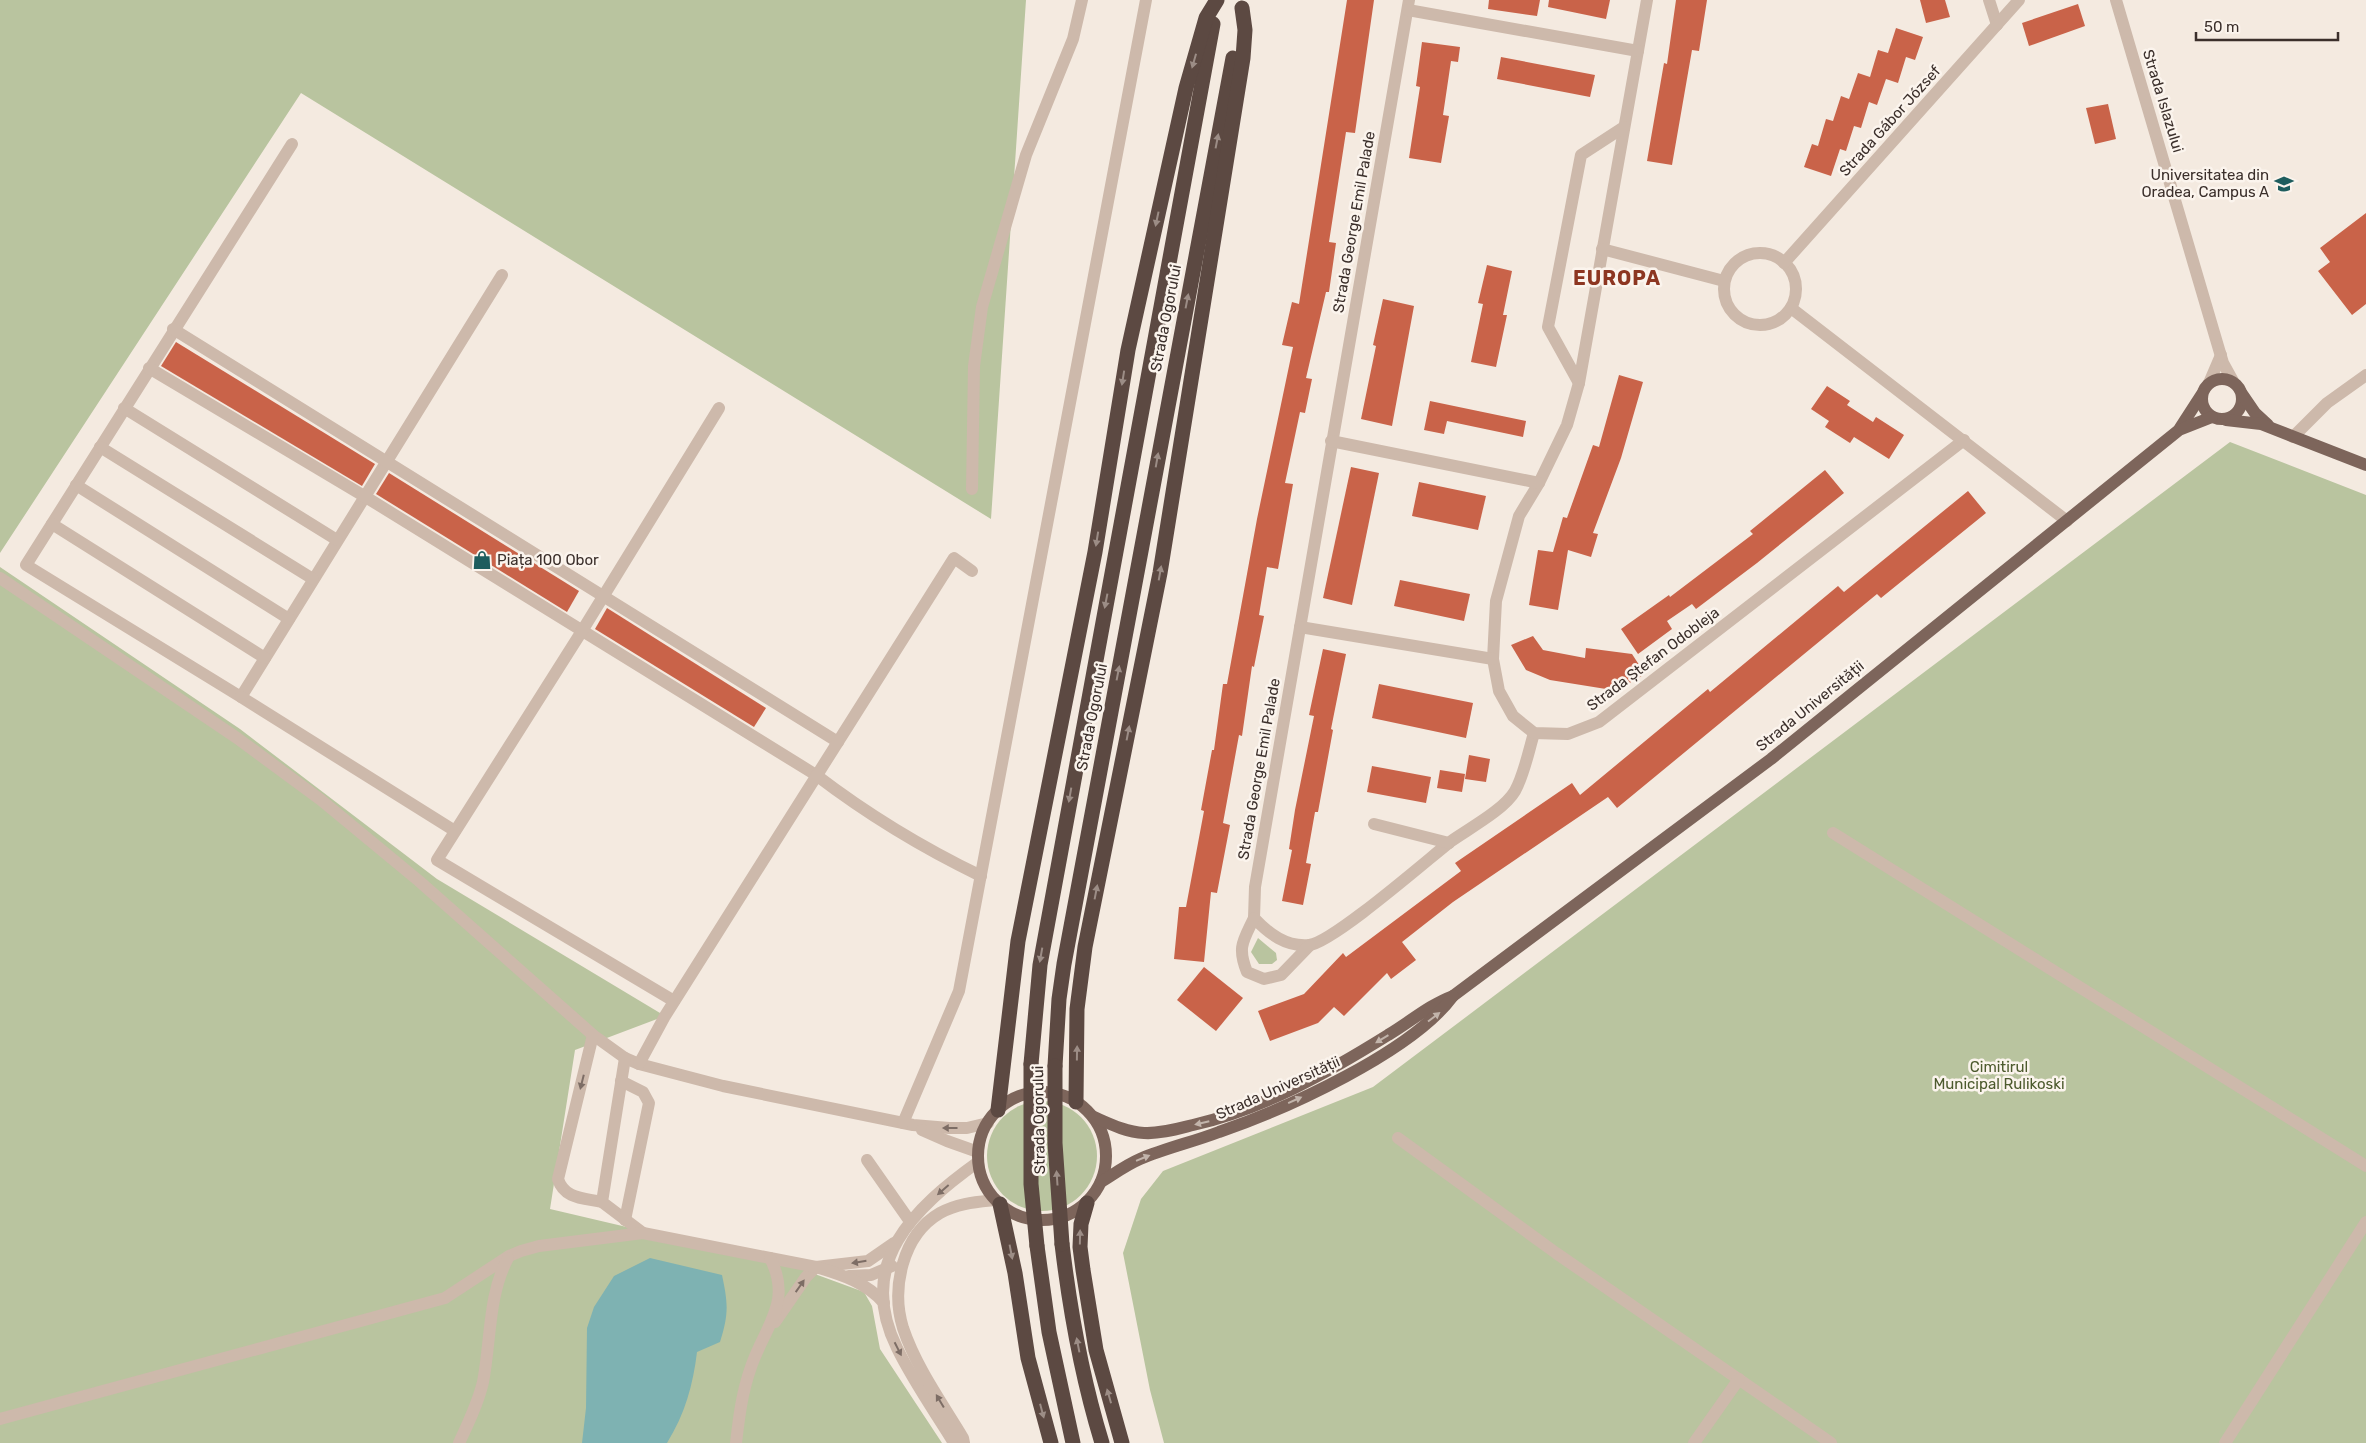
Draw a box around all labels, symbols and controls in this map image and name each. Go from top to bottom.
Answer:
scale bar [2196,10,2338,42]
text: 50 m [2204,18,2239,36]
street label: Strada Islazului [2139,47,2187,155]
one-way arrow [1189,54,1197,69]
street label: Strada Gábor József [1836,62,1944,180]
street label: Strada George Emil Palade [1329,130,1379,314]
one-way arrow [1214,132,1222,148]
place label: Universitatea din Oradea, Campus A [2141,166,2269,201]
school or university icon: Universitatea din Oradea, Campus A [2273,173,2295,195]
one-way arrow [1153,212,1161,227]
street label: Strada Ogorului [1147,263,1185,373]
district label: EUROPA [1573,266,1661,290]
one-way arrow [1183,293,1191,308]
one-way arrow [1119,371,1127,387]
one-way arrow [1154,452,1162,468]
one-way arrow [1092,531,1100,547]
shop icon: Piața 100 Obor [471,549,493,571]
place label: Piața 100 Obor [497,551,599,569]
one-way arrow [1156,565,1164,581]
one-way arrow [1101,594,1109,610]
street label: Strada Ștefan Odobleja [1583,603,1723,715]
street label: Strada Universității [1752,657,1868,755]
street label: Strada Ogorului [1073,662,1111,772]
one-way arrow [1115,665,1123,681]
street label: Strada George Emil Palade [1234,677,1284,861]
one-way arrow [1124,725,1132,740]
one-way arrow [1065,788,1073,804]
one-way arrow [1092,884,1100,900]
one-way arrow [1037,948,1045,964]
one-way arrow [1427,1012,1441,1022]
one-way arrow [1375,1035,1388,1044]
one-way arrow [1073,1045,1081,1061]
street label: Strada Universității [1213,1053,1343,1123]
park label: Cimitirul Municipal Rulikoski [1933,1058,2065,1093]
street label: Strada Ogorului [1029,1065,1049,1175]
one-way arrow [578,1074,586,1089]
one-way arrow [1288,1096,1302,1104]
one-way arrow [1194,1119,1209,1127]
one-way arrow [942,1124,958,1132]
one-way arrow [1136,1154,1151,1162]
one-way arrow [1053,1170,1061,1186]
one-way arrow [937,1184,949,1196]
one-way arrow [1076,1228,1084,1244]
one-way arrow [1007,1244,1015,1260]
one-way arrow [851,1259,867,1267]
one-way arrow [795,1279,805,1292]
one-way arrow [1073,1336,1081,1352]
one-way arrow [894,1341,902,1356]
one-way arrow [1104,1388,1112,1403]
one-way arrow [936,1394,945,1407]
one-way arrow [1038,1403,1046,1418]

